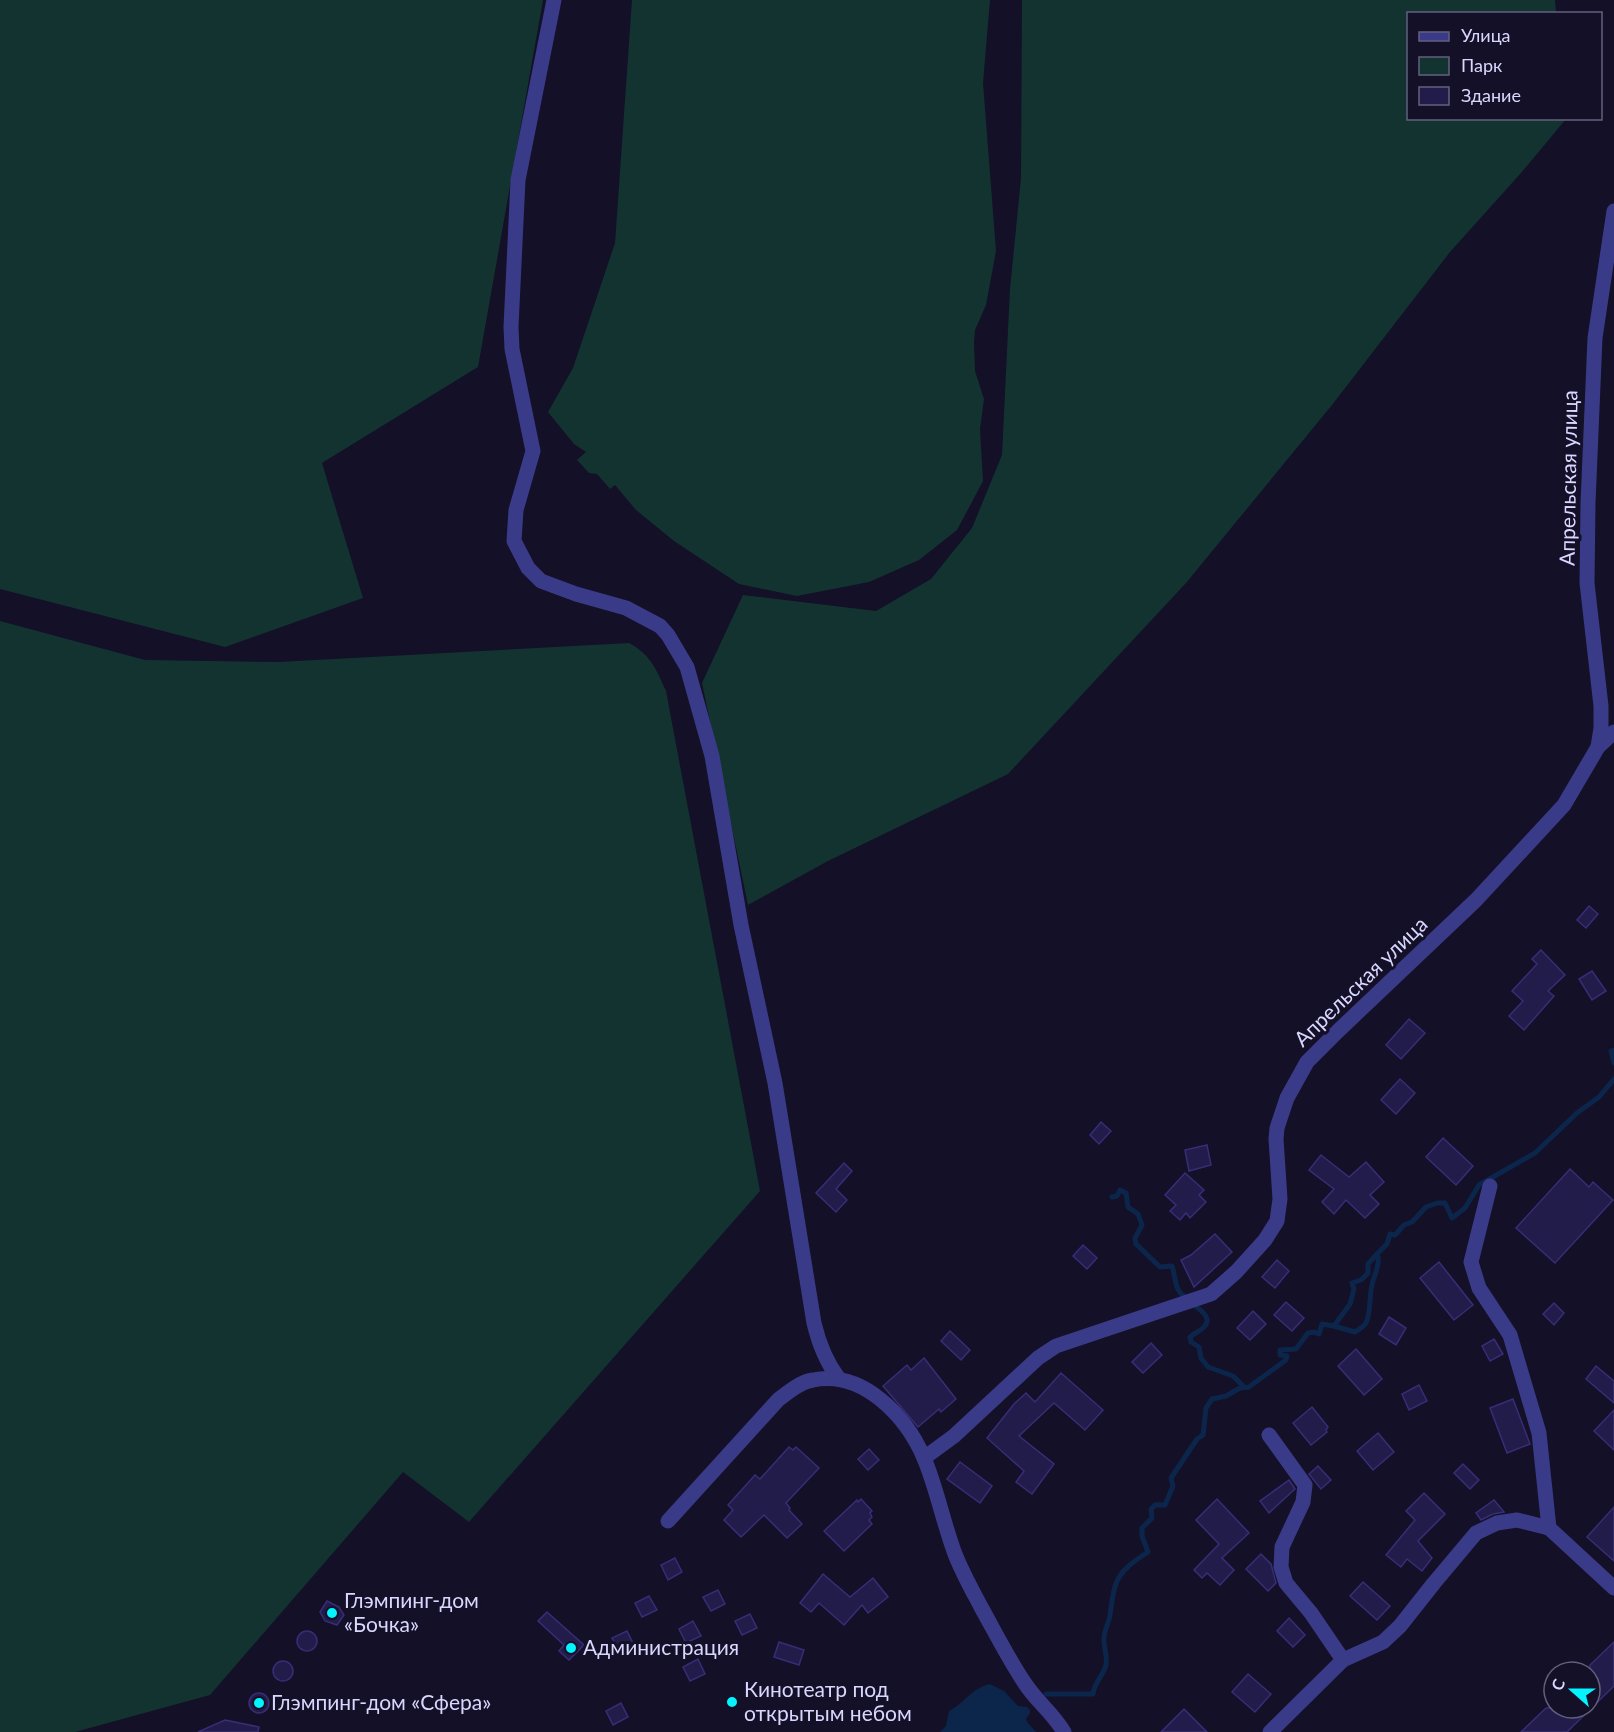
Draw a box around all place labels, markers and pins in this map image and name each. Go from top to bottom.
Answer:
place label: Глэмпинг-дом «Бочка» [344,1587,479,1636]
marker: Глэмпинг-дом «Бочка» [325,1606,339,1620]
place label: Администрация [583,1634,739,1659]
marker: Администрация [564,1641,578,1655]
place label: Кинотеатр под открытым небом [744,1676,912,1725]
place label: Глэмпинг-дом «Сфера» [271,1689,491,1714]
marker: Кинотеатр под открытым небом [725,1695,739,1709]
marker: Глэмпинг-дом «Сфера» [252,1696,266,1710]

